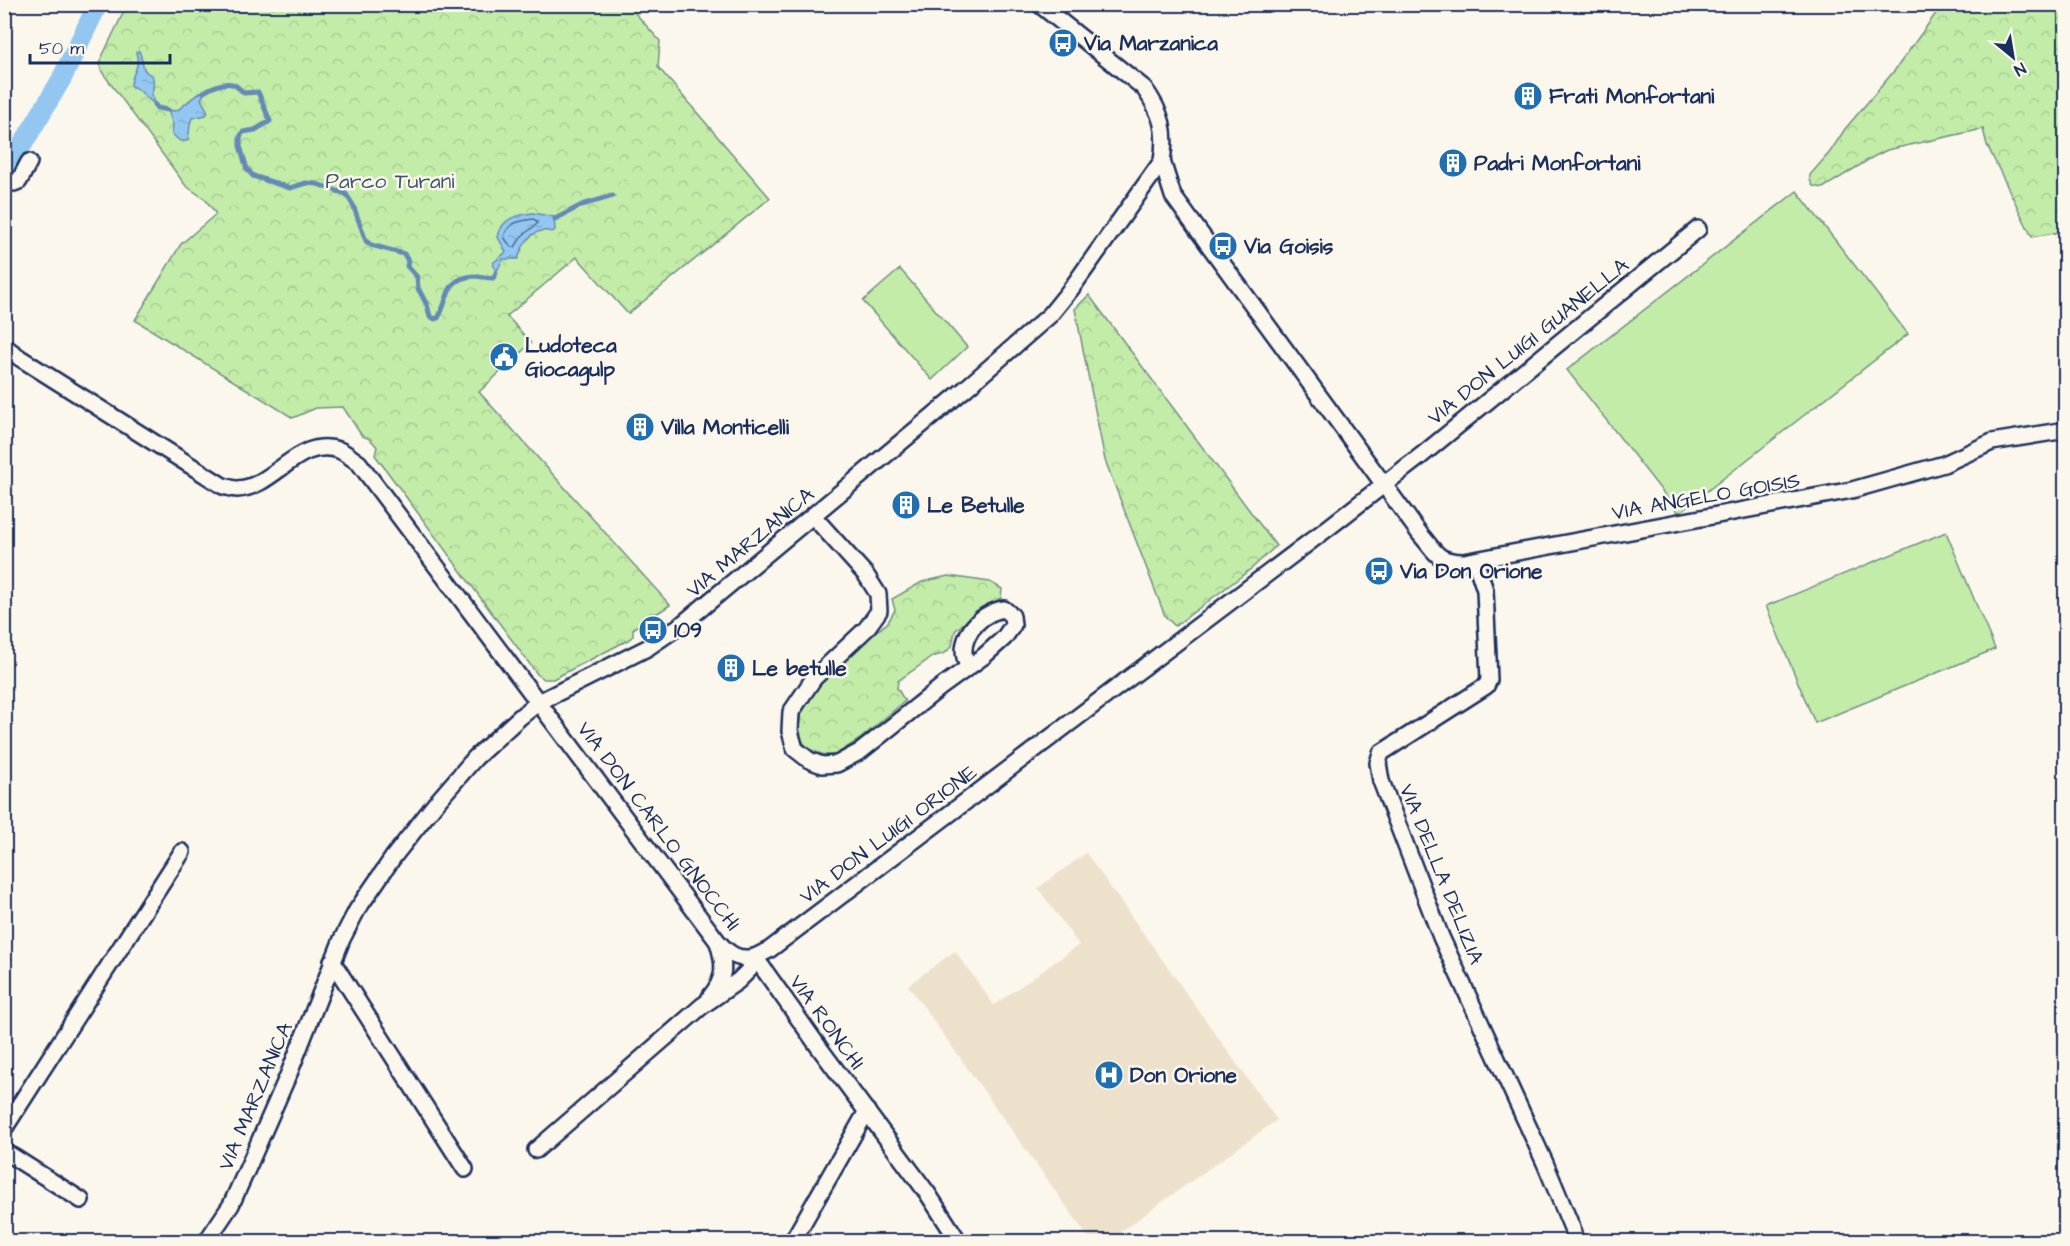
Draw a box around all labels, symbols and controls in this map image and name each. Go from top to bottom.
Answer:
scale bar [30,27,170,65]
bus stop icon: Via Marzanica [1047,27,1079,59]
north arrow [1983,27,2043,87]
place label: Via Marzanica [1083,29,1218,58]
text: 50 m [39,36,84,61]
text: N [2010,57,2030,81]
building icon: Frati Monfortani [1512,80,1544,112]
place label: Frati Monfortani [1549,82,1715,111]
building icon: Padri Monfortani [1437,147,1469,179]
place label: Padri Monfortani [1474,149,1641,178]
park label: Parco Turani [326,167,454,196]
bus stop icon: Via Goisis [1207,230,1239,262]
place label: Via Goisis [1243,232,1334,261]
street label: VIA DON LUIGI GUANELLA [1422,251,1635,432]
place label: Ludoteca Giocagulp [525,331,617,386]
public building icon: Ludoteca Giocagulp [488,341,520,373]
building icon: Villa Monticelli [624,411,656,443]
place label: Villa Monticelli [660,413,790,442]
street label: VIA ANGELO GOISIS [1610,466,1803,527]
street label: VIA MARZANICA [680,480,821,604]
building icon: Le Betulle [890,489,922,521]
place label: Le Betulle [927,491,1025,520]
bus stop icon: Via Don Orione [1363,555,1395,587]
place label: Via Don Orione [1399,557,1543,586]
bus stop icon: 109 [637,614,669,646]
place label: 109 [674,616,702,645]
building icon: Le betulle [715,652,747,684]
place label: Le betulle [752,654,847,683]
street label: VIA DON CARLO GNOCCHI [570,716,747,937]
street label: VIA DON LUIGI ORIONE [794,758,983,911]
street label: VIA DELLA DELIZIA [1392,780,1491,969]
street label: VIA RONCHI [782,969,871,1076]
street label: VIA MARZANICA [211,1017,300,1175]
hospital icon: Don Orione [1093,1059,1125,1091]
place label: Don Orione [1130,1061,1237,1090]

